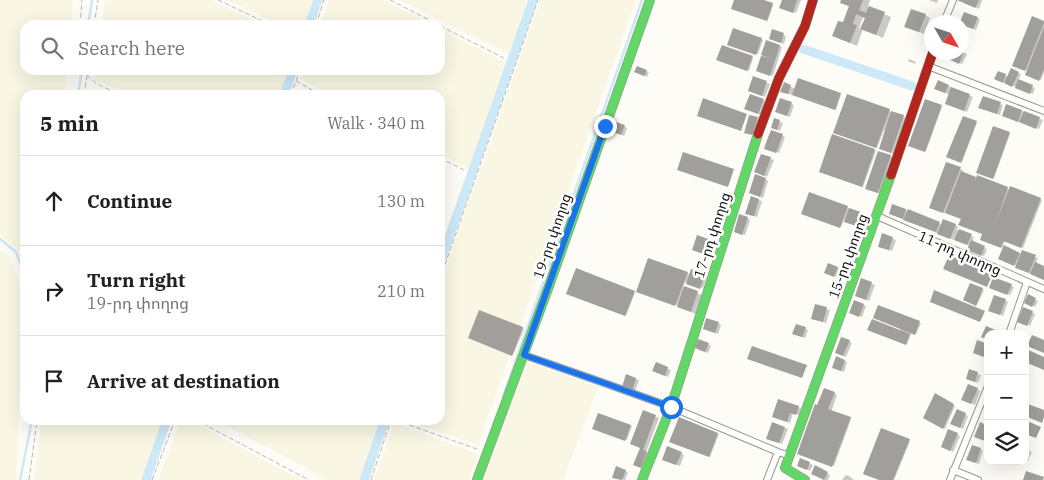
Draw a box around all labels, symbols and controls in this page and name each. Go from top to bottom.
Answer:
north arrow [924,15,969,60]
search box [20,20,445,75]
icon: search [38,34,66,62]
text: Search here [78,36,185,60]
text: 5 min [40,109,99,137]
text: Walk · 340 m [327,113,425,133]
route end [594,115,617,138]
icon: ahead [40,187,68,215]
text: Continue [87,189,172,213]
street label: 17-րդ փողոց [690,190,734,280]
text: 130 m [377,191,425,211]
street label: 19-րդ փողոց [529,191,575,281]
street label: 15-րդ փողոց [824,211,872,301]
street label: 11-րդ փողոց [916,227,1004,279]
text: Turn right [87,268,185,292]
icon: right [40,277,68,305]
text: 210 m [377,281,425,301]
text: 19-րդ փողոց [87,293,189,313]
map controls [984,330,1029,465]
button: + [984,330,1029,375]
icon: arrive [40,367,68,395]
text: Arrive at destination [87,369,280,393]
button: − [984,375,1029,420]
route start [660,396,683,419]
button: layers [984,420,1029,465]

